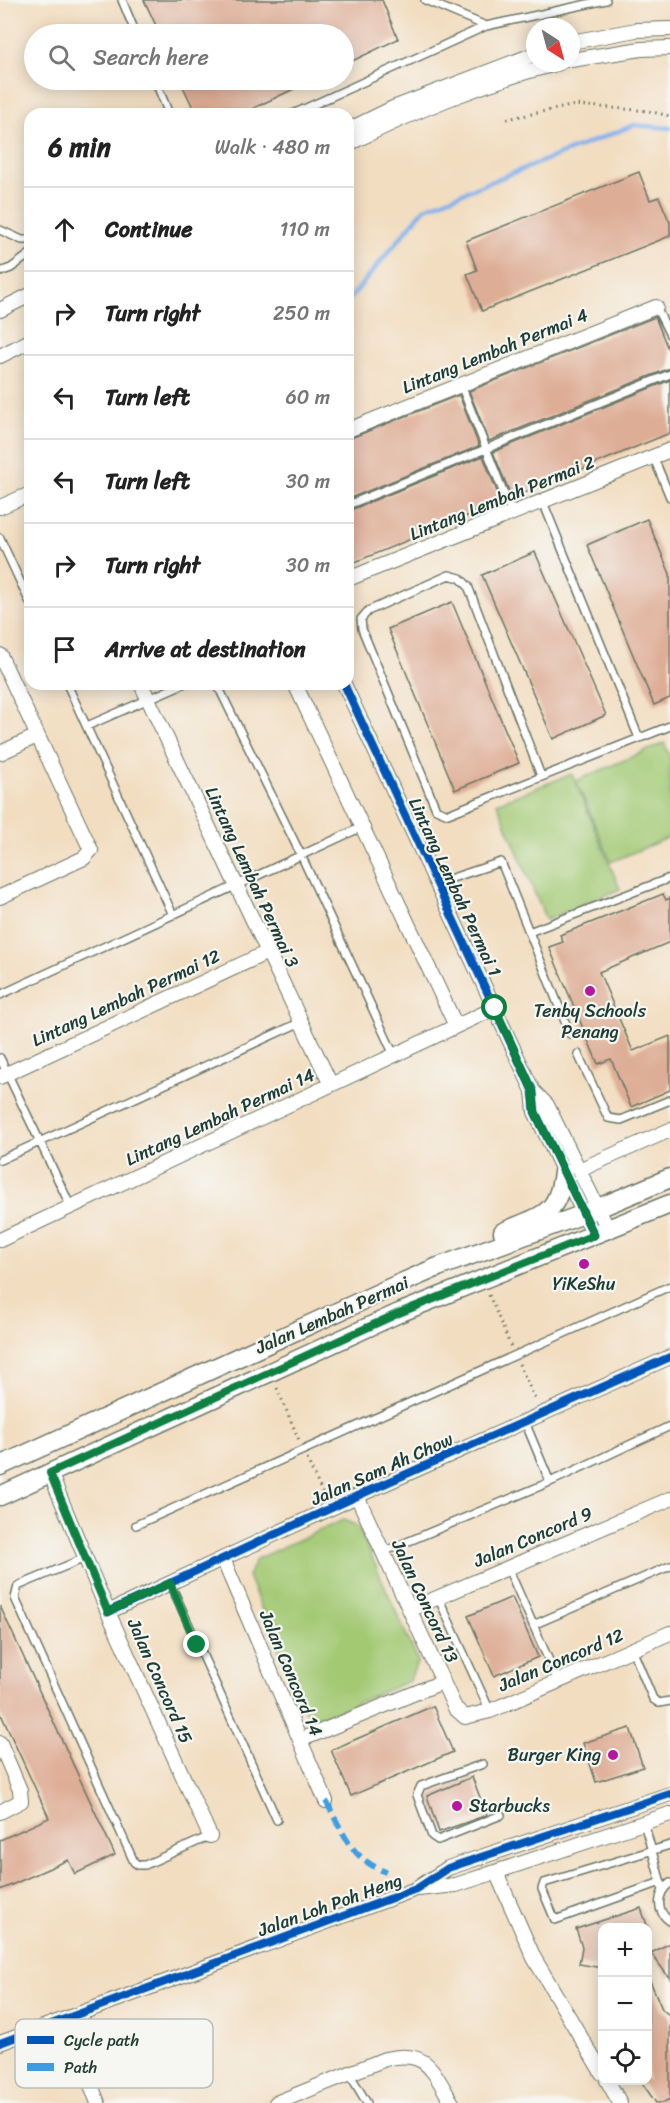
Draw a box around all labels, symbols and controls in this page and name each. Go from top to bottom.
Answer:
north arrow [526,18,580,72]
search box [24,24,354,90]
text: Search here [93,38,209,77]
icon: search [45,41,78,74]
text: 6 min [48,124,111,170]
text: Walk · 480 m [215,130,330,165]
text: Continue [105,210,193,249]
text: 110 m [280,212,330,247]
icon: ahead [48,213,81,246]
text: Turn right [105,294,200,333]
text: 250 m [273,296,330,331]
icon: right [48,297,81,330]
street label: Lintang Lembah Permai 4 [397,299,593,403]
text: Turn left [105,378,190,417]
text: 60 m [285,380,330,415]
icon: left [48,381,81,414]
street label: Lintang Lembah Permai 2 [404,446,600,550]
text: Turn left [105,462,190,501]
text: 30 m [286,464,330,499]
icon: left [48,465,81,498]
text: Turn right [105,546,200,585]
text: 30 m [286,548,330,583]
icon: right [48,549,81,582]
text: Arrive at destination [105,630,306,669]
icon: arrive [48,633,81,666]
street label: Lintang Lembah Permai 3 [196,781,308,973]
street label: Lintang Lembah Permai 1 [399,792,511,982]
street label: Lintang Lembah Permai 12 [26,940,226,1056]
marker: Tenby Schools Penang [583,984,597,998]
route start [481,994,507,1020]
place label: Tenby Schools Penang [534,995,647,1048]
street label: Lintang Lembah Permai 14 [120,1059,320,1175]
marker: YiKeShu [577,1257,591,1271]
street label: Jalan Lembah Permai [249,1266,415,1364]
place label: YiKeShu [553,1268,616,1300]
street label: Jalan Sam Ah Chow [305,1423,459,1515]
street label: Jalan Concord 9 [468,1498,598,1577]
street label: Jalan Concord 13 [382,1533,468,1668]
street label: Jalan Concord 14 [250,1604,332,1741]
street label: Jalan Concord 15 [118,1612,202,1749]
street label: Jalan Concord 12 [492,1619,629,1701]
route end [183,1631,209,1657]
place label: Burger King [508,1739,601,1771]
marker: Burger King [606,1748,620,1762]
place label: Starbucks [469,1790,550,1822]
marker: Starbucks [450,1799,464,1813]
street label: Jalan Loh Poh Heng [252,1864,407,1946]
map controls [598,1923,652,2085]
button: + [598,1923,652,1977]
button: − [598,1977,652,2031]
legend [15,2019,213,2088]
text: Cycle path [64,2026,139,2055]
button: locate [598,2031,652,2085]
text: Path [64,2053,97,2082]

